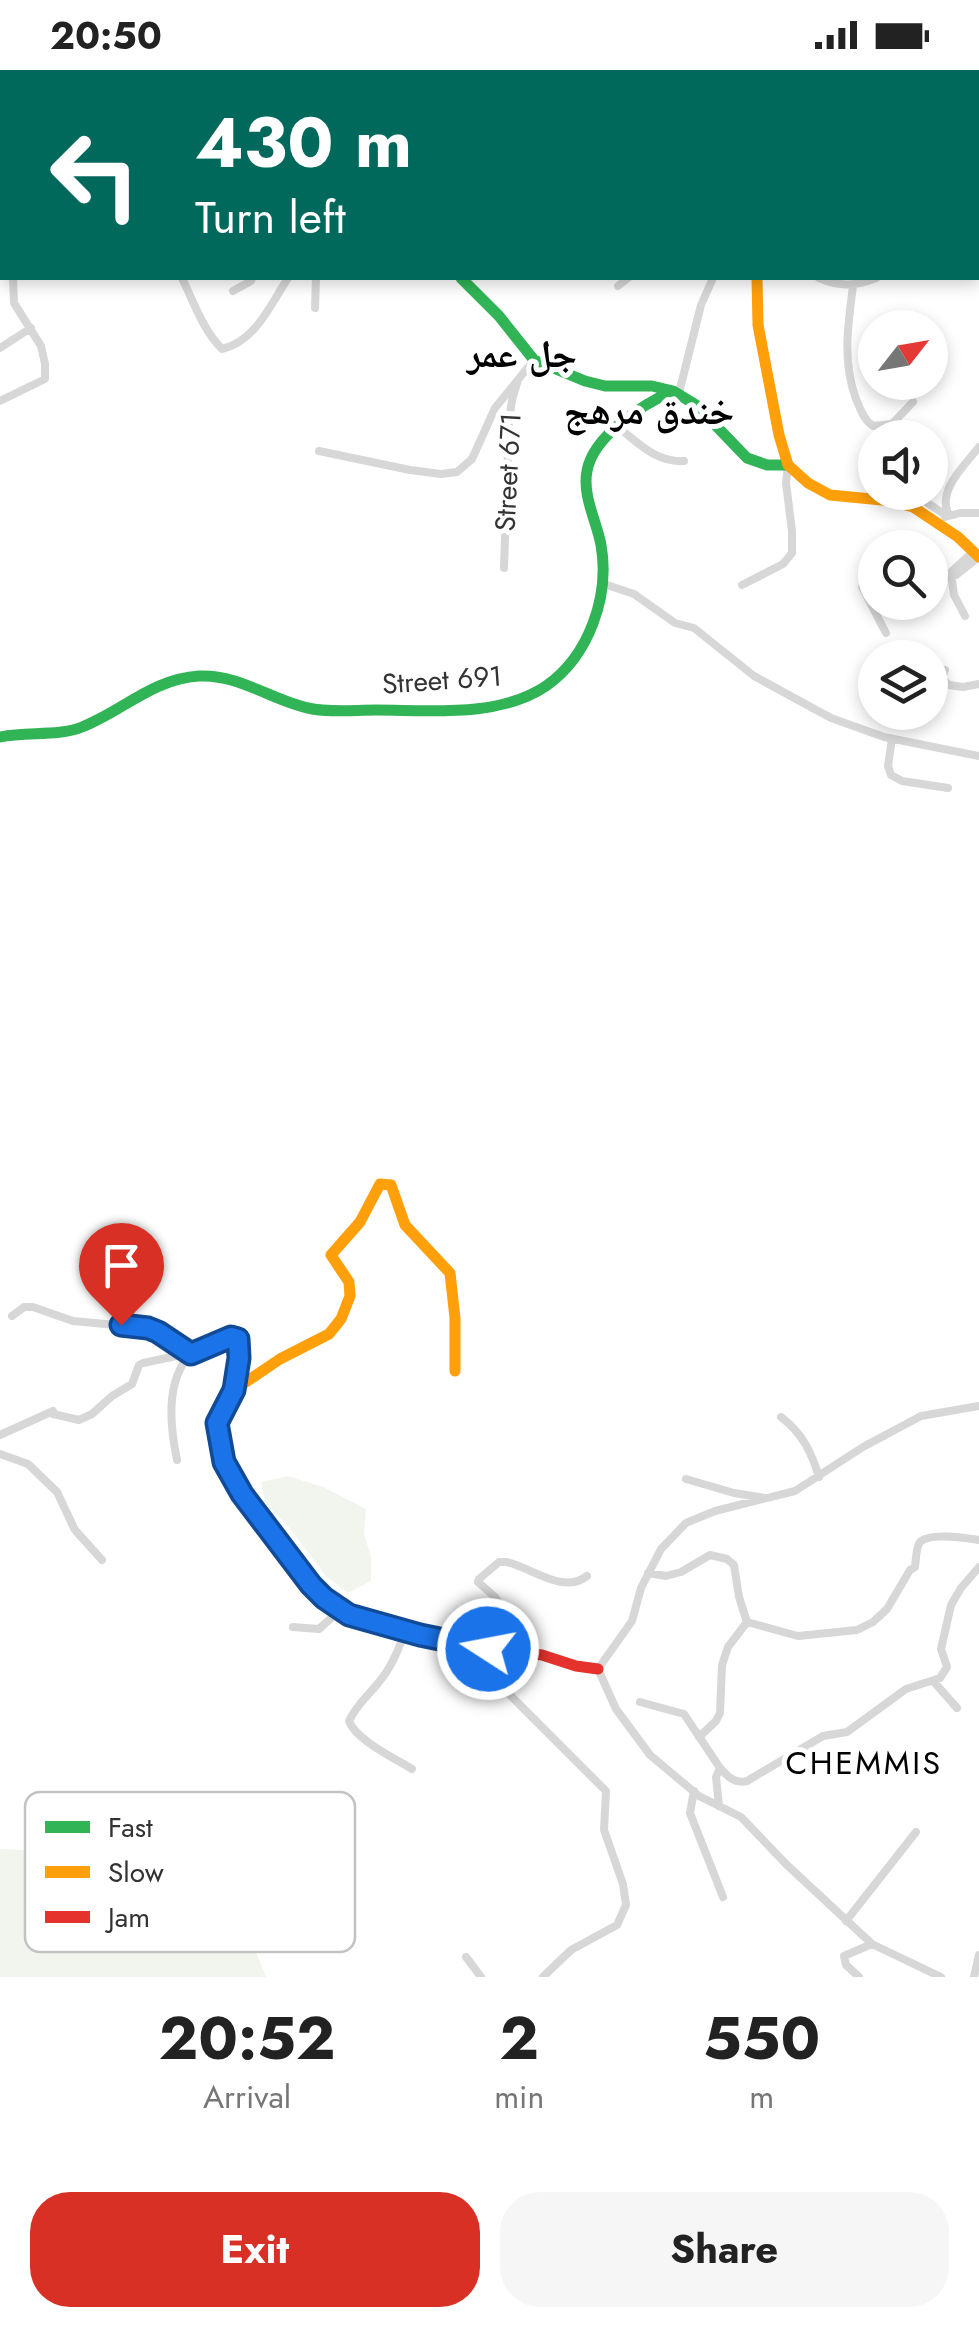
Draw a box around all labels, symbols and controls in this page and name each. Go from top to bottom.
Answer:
text: 20:50 [50,8,162,63]
text: 430 m [195,92,412,193]
icon: left [30,110,160,240]
text: Turn left [195,185,346,250]
north arrow [858,310,948,400]
map controls [858,310,948,730]
district label: جل عمر [465,326,577,381]
district label: خندق مرهج [564,383,734,438]
street label: Street 671 [484,412,532,532]
button: sound [858,420,948,510]
button: search [858,530,948,620]
button: layers [858,640,948,730]
street label: Street 691 [381,655,503,705]
pin [79,1223,164,1326]
icon: arrive [94,1238,149,1293]
position arrow [436,1597,540,1701]
district label: CHEMMIS [785,1740,943,1786]
legend [25,1792,355,1952]
text: Fast [108,1807,153,1848]
text: Slow [108,1852,164,1893]
text: Jam [104,1897,150,1938]
text: 20:52 [159,1995,335,2082]
text: 2 [499,1995,539,2082]
text: 550 [703,1995,820,2082]
text: Arrival [203,2074,291,2120]
text: min [494,2074,544,2120]
text: m [749,2074,774,2120]
button: Exit [30,2192,480,2307]
button: Share [500,2192,949,2307]

